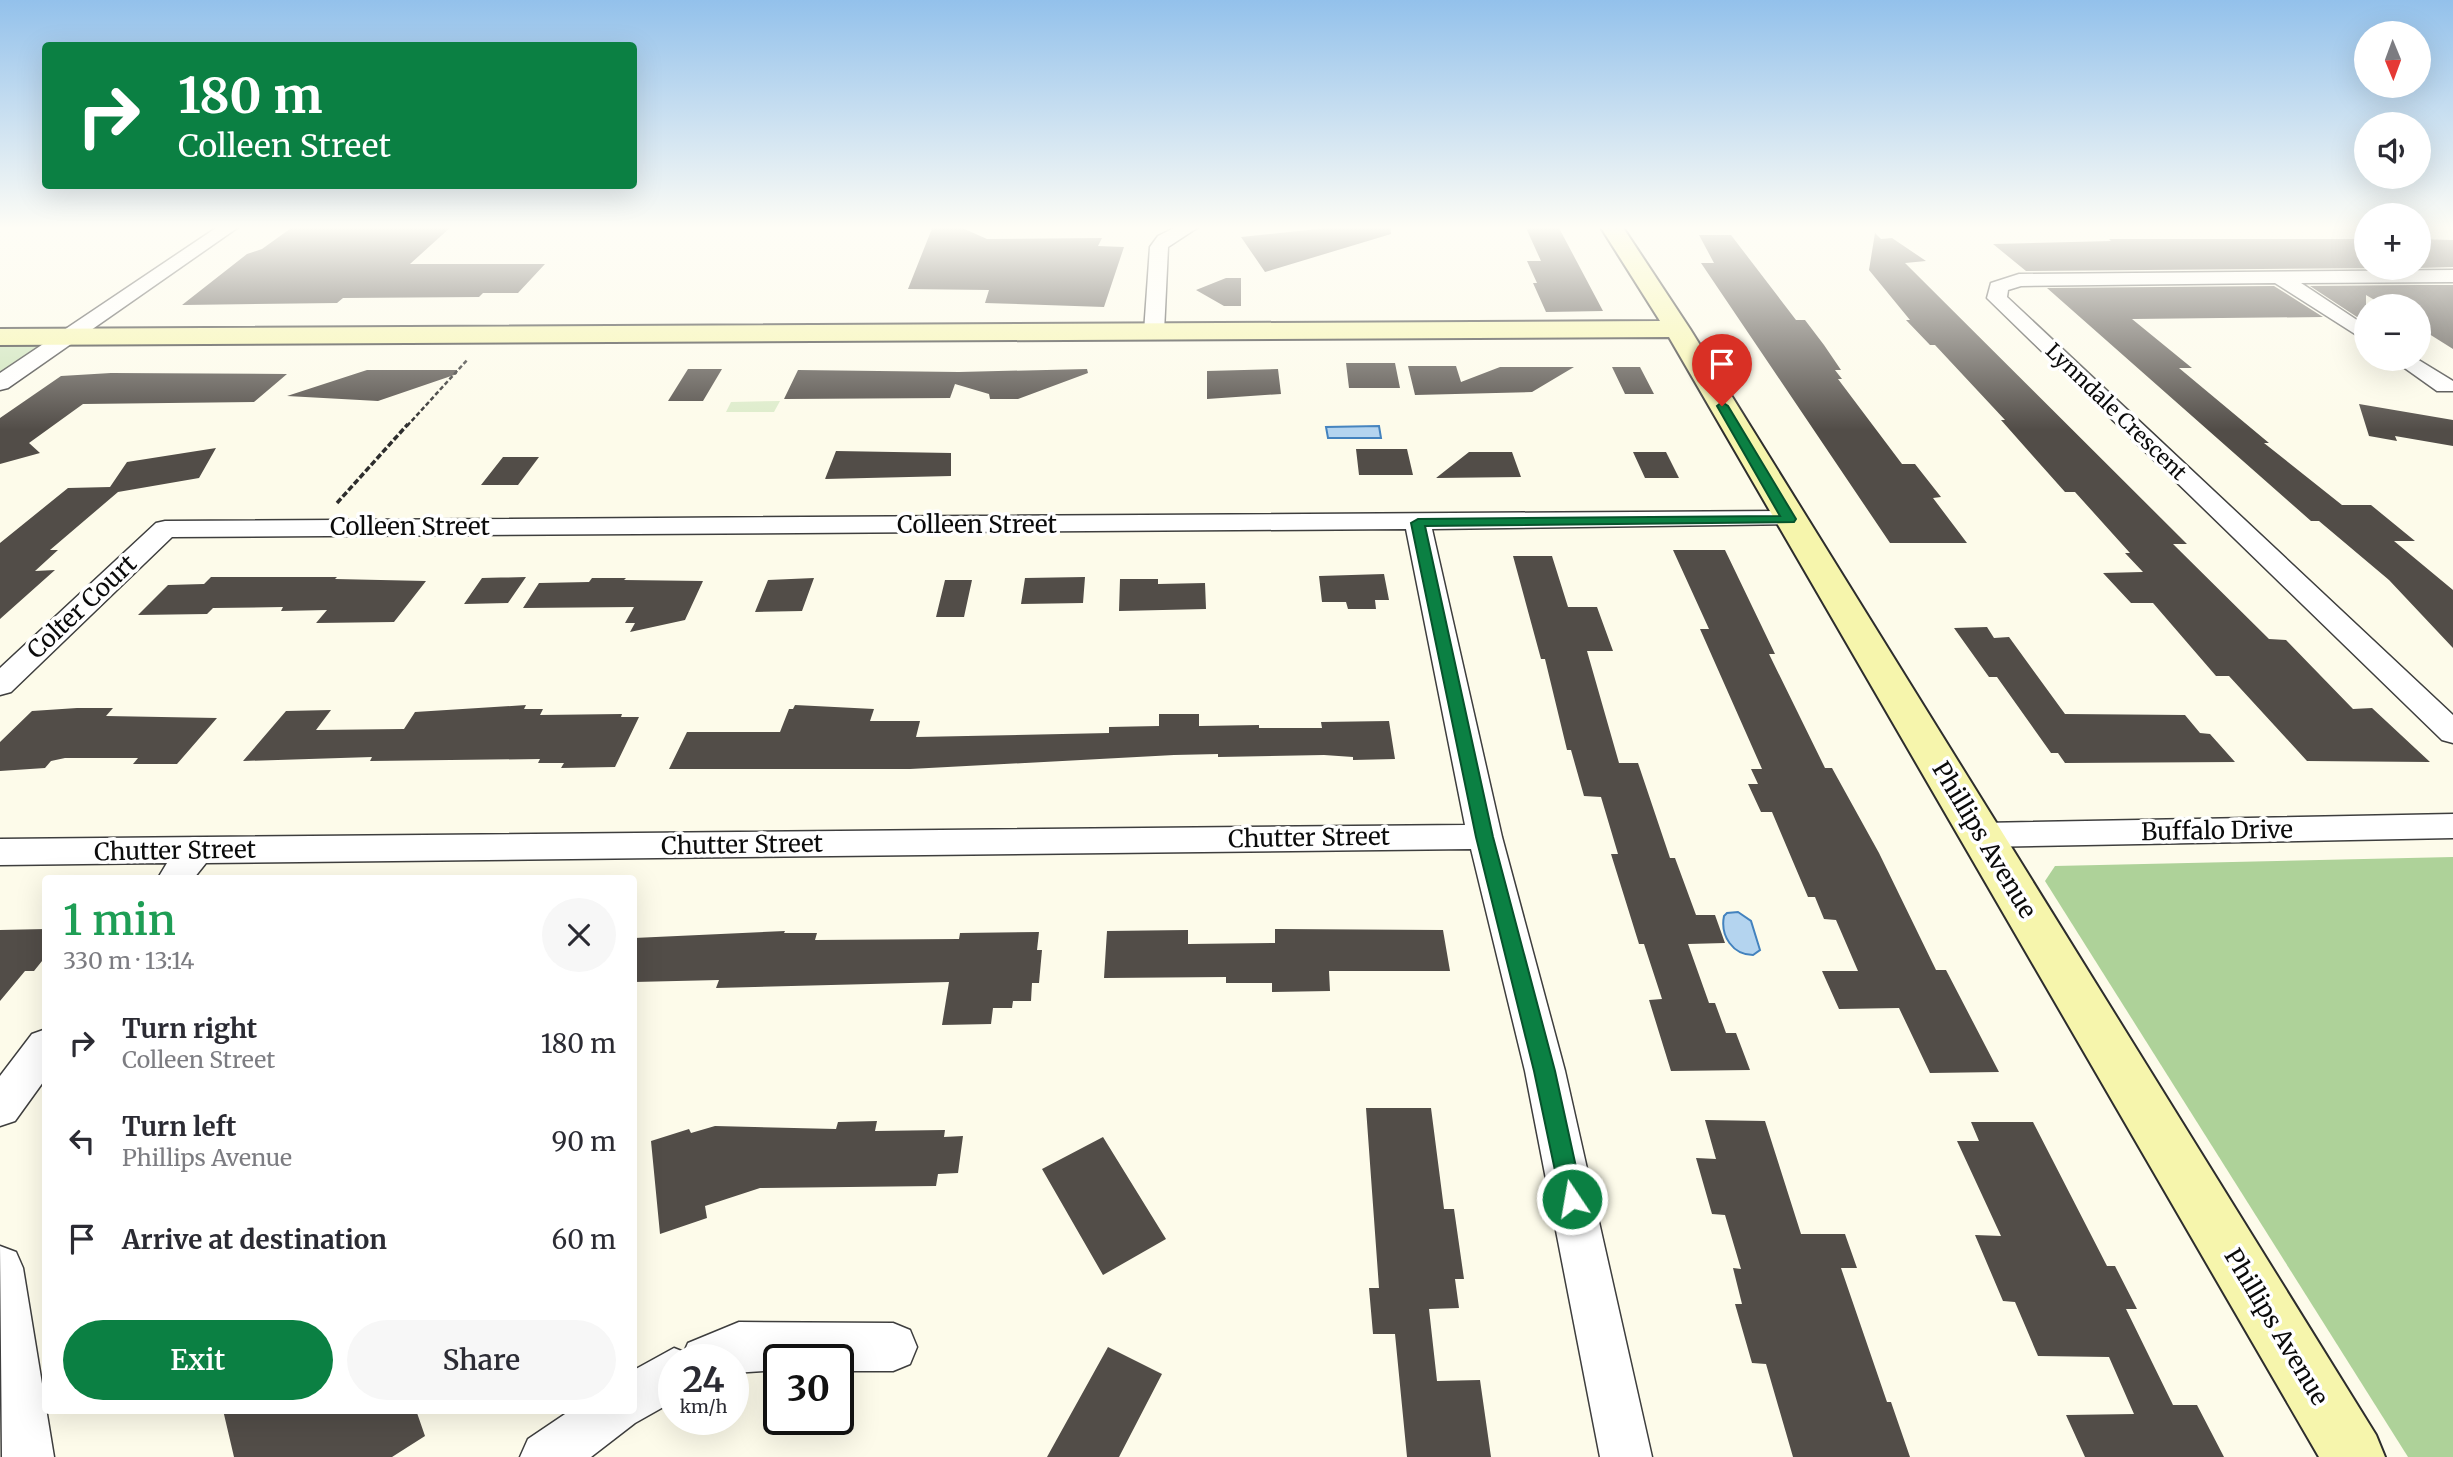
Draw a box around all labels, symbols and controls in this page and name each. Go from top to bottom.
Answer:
north arrow [2354,21,2431,98]
map controls [2354,21,2431,371]
text: 180 m [178,65,323,126]
icon: right [63,70,154,161]
button: sound [2354,112,2431,189]
text: Colleen Street [178,126,391,166]
button: + [2354,203,2431,280]
button: − [2354,294,2431,371]
pin [1692,334,1752,406]
street label: Lynndale Crescent [2040,337,2193,486]
icon: arrive [1703,345,1741,383]
street label: Colleen Street [897,509,1058,540]
street label: Colleen Street [330,511,491,542]
street label: Colter Court [20,548,143,665]
street label: Phillips Avenue [1925,756,2043,924]
street label: Buffalo Drive [2141,814,2293,847]
street label: Chutter Street [1228,821,1391,854]
street label: Chutter Street [661,828,824,861]
street label: Chutter Street [94,834,257,867]
text: 1 min [63,894,176,946]
button: close [542,898,616,972]
text: 330 m · 13:14 [63,946,195,975]
text: Turn right [122,1012,257,1045]
icon: right [63,1024,101,1062]
text: 180 m [541,1027,616,1060]
text: Colleen Street [122,1045,275,1074]
text: Turn left [122,1110,236,1143]
icon: left [63,1122,101,1160]
text: 90 m [552,1125,616,1158]
text: Phillips Avenue [122,1143,292,1172]
position arrow [1535,1162,1609,1236]
icon: arrive [63,1220,101,1258]
text: Arrive at destination [122,1223,387,1256]
text: 60 m [552,1223,616,1256]
street label: Phillips Avenue [2217,1243,2335,1411]
button: Exit [63,1320,333,1400]
button: Share [347,1320,616,1400]
speed limit sign: 30 [763,1344,854,1435]
text: 24 [682,1358,725,1402]
text: km/h [680,1395,727,1418]

